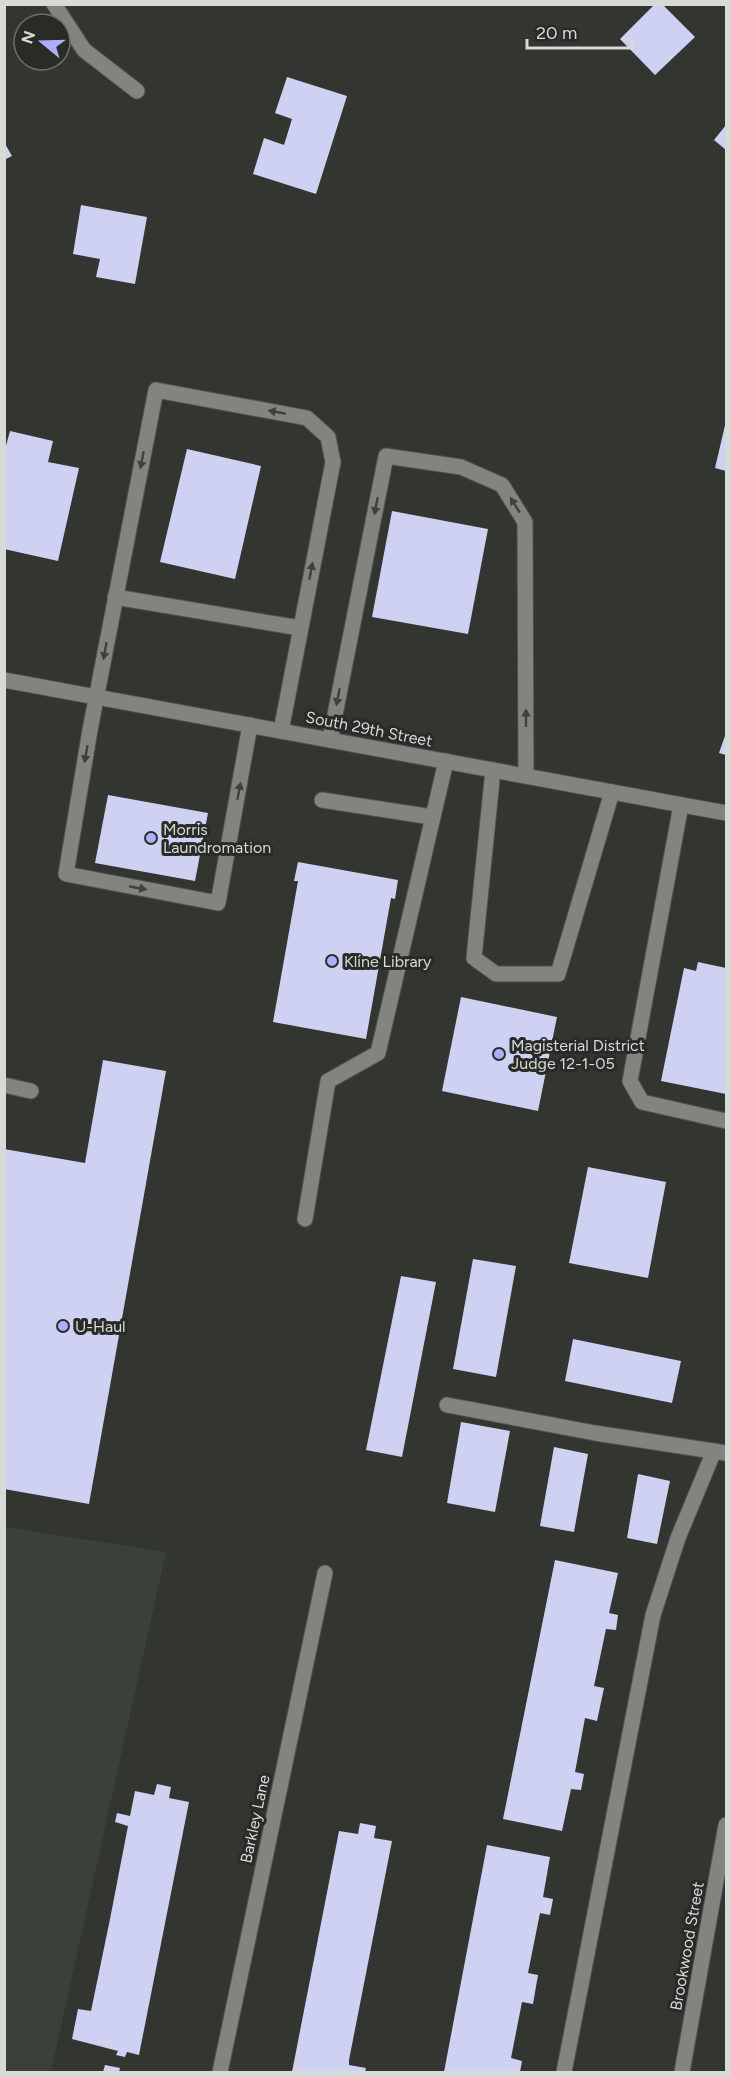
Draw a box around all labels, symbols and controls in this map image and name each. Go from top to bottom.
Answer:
north arrow [12,12,72,72]
scale bar [527,12,632,50]
text: 20 m [536,22,577,44]
text: N [17,28,39,46]
one-way arrow [268,407,287,416]
one-way arrow [137,451,146,470]
one-way arrow [371,497,380,516]
one-way arrow [509,497,520,513]
one-way arrow [307,561,316,580]
one-way arrow [101,642,110,661]
one-way arrow [333,688,342,707]
street label: South 29th Street [304,707,434,751]
one-way arrow [521,708,531,727]
one-way arrow [82,745,91,764]
one-way arrow [235,781,244,800]
place label: Morris Laundromation [163,820,271,857]
marker: Morris Laundromation [144,831,158,845]
one-way arrow [129,884,148,893]
place label: Kline Library [344,952,432,971]
marker: Kline Library [325,954,339,968]
place label: Magisterial District Judge 12-1-05 [511,1036,645,1073]
marker: Magisterial District Judge 12-1-05 [492,1047,506,1061]
place label: U-Haul [75,1317,126,1336]
marker: U-Haul [56,1319,70,1333]
street label: Barkley Lane [236,1773,274,1865]
street label: Brookwood Street [666,1880,708,2012]

